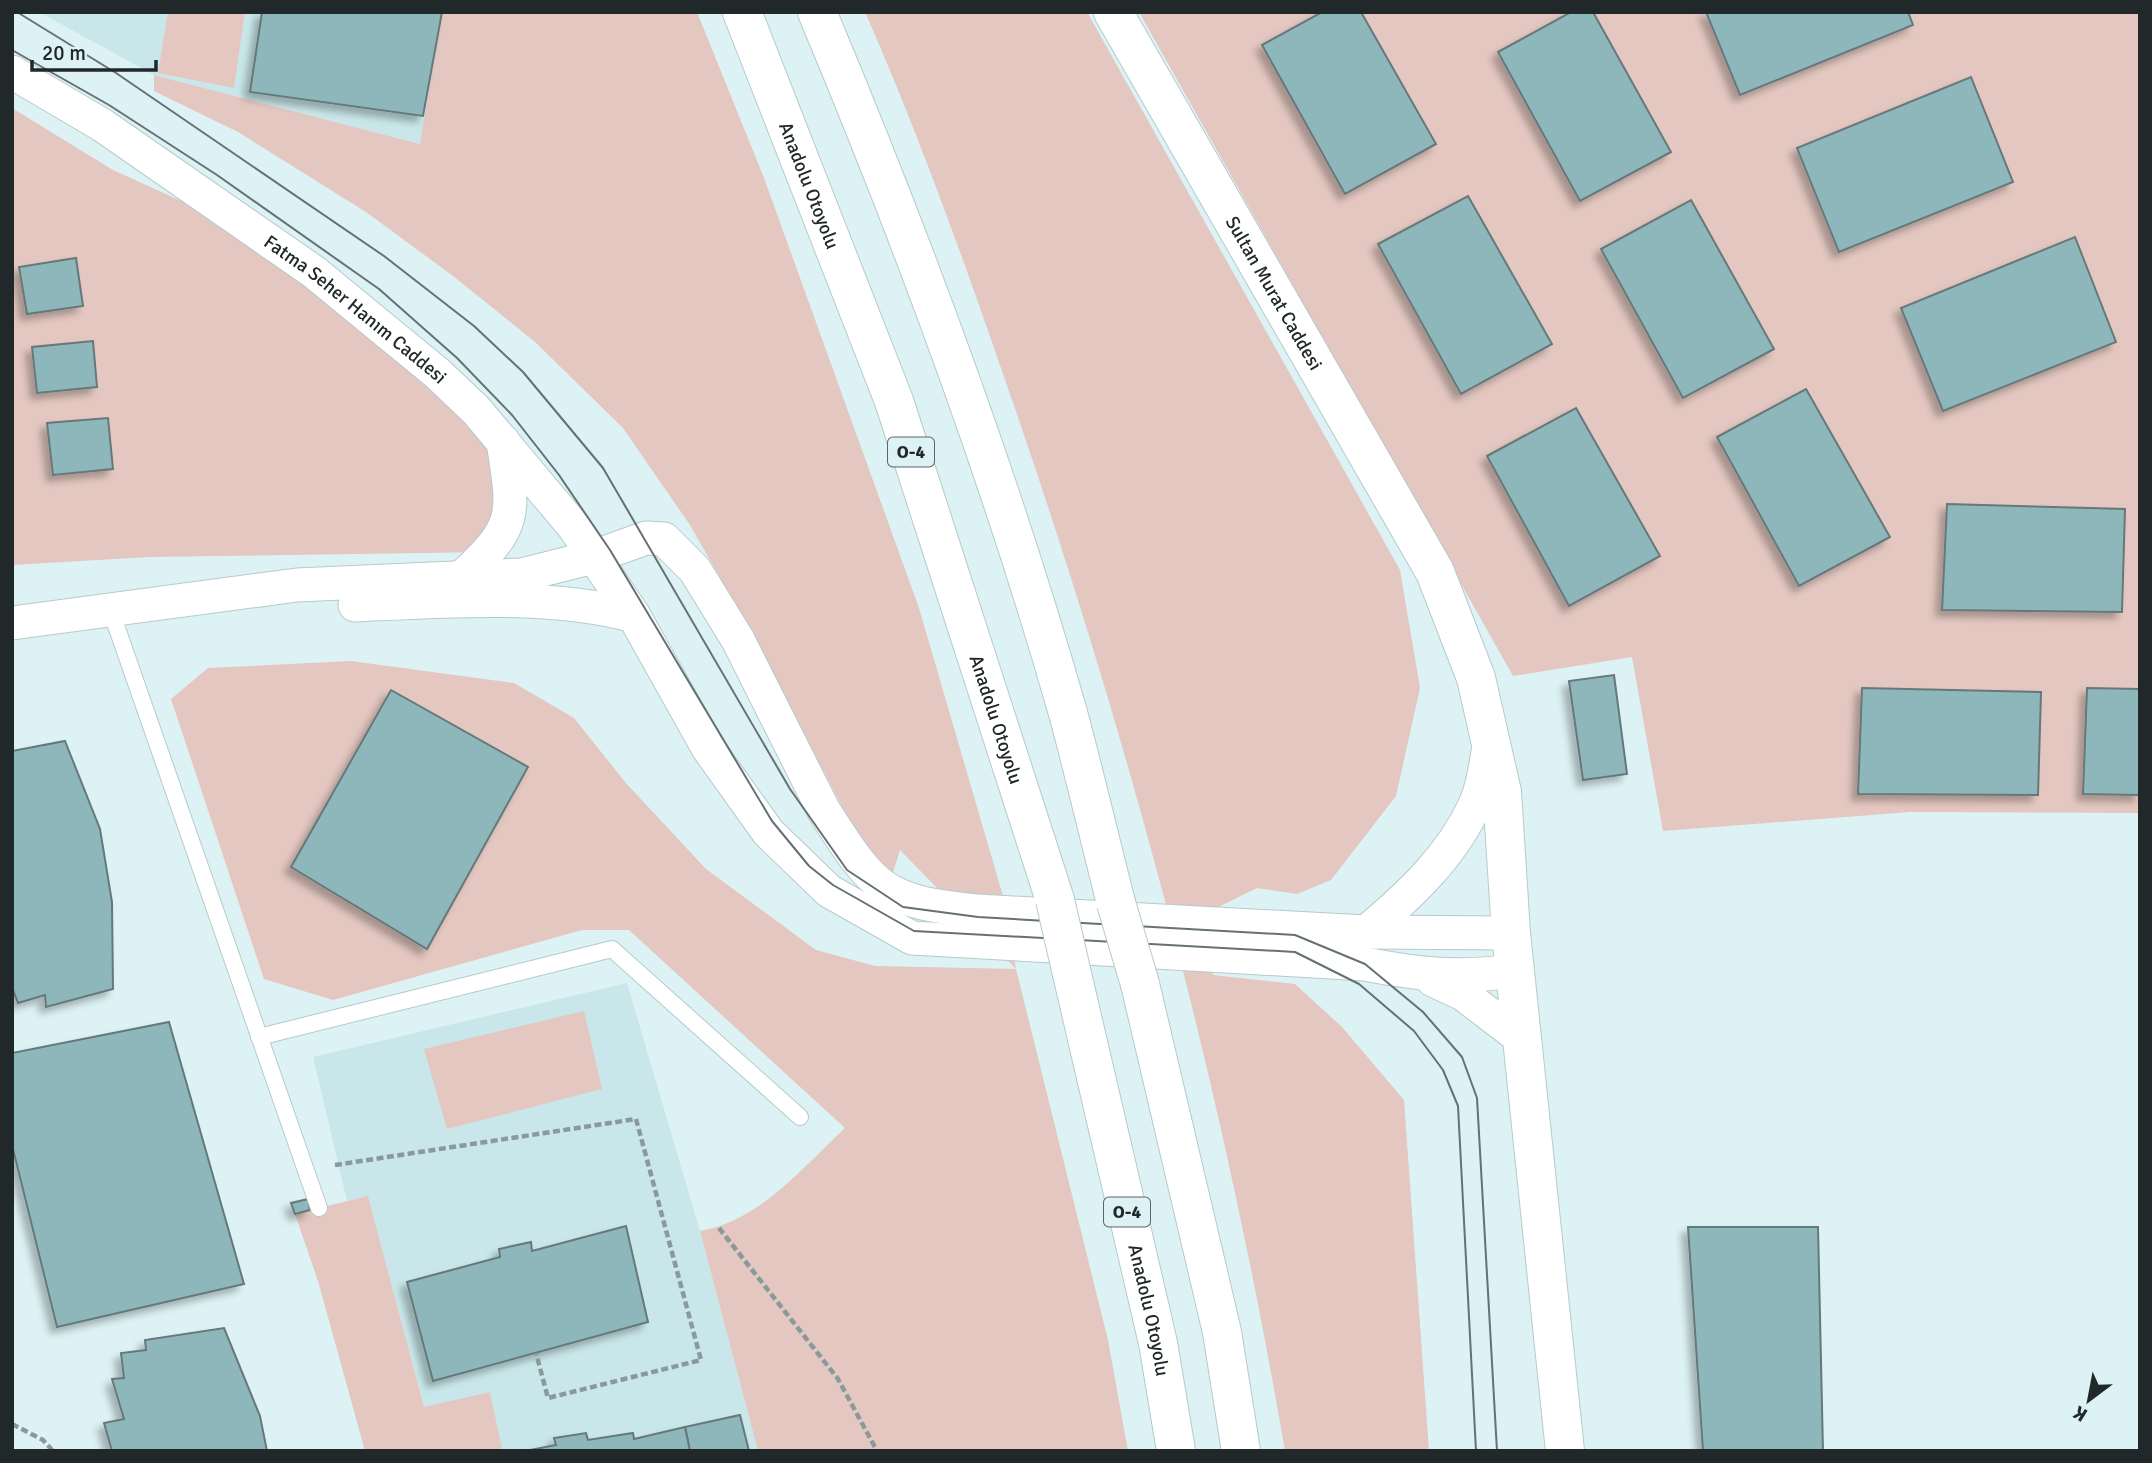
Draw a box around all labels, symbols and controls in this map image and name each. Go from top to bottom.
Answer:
scale bar [32,28,156,72]
text: 20 m [42,40,86,66]
street label: Anadolu Otoyolu [773,119,844,253]
street label: Sultan Murat Caddesi [1220,212,1327,375]
street label: Fatma Seher Hanım Caddesi [259,230,452,389]
road number: O-4 [888,438,934,466]
street label: Anadolu Otoyolu [964,652,1028,787]
road number: O-4 [1104,1198,1150,1226]
street label: Anadolu Otoyolu [1122,1242,1174,1378]
north arrow [2054,1365,2124,1435]
text: K [2069,1400,2092,1427]

